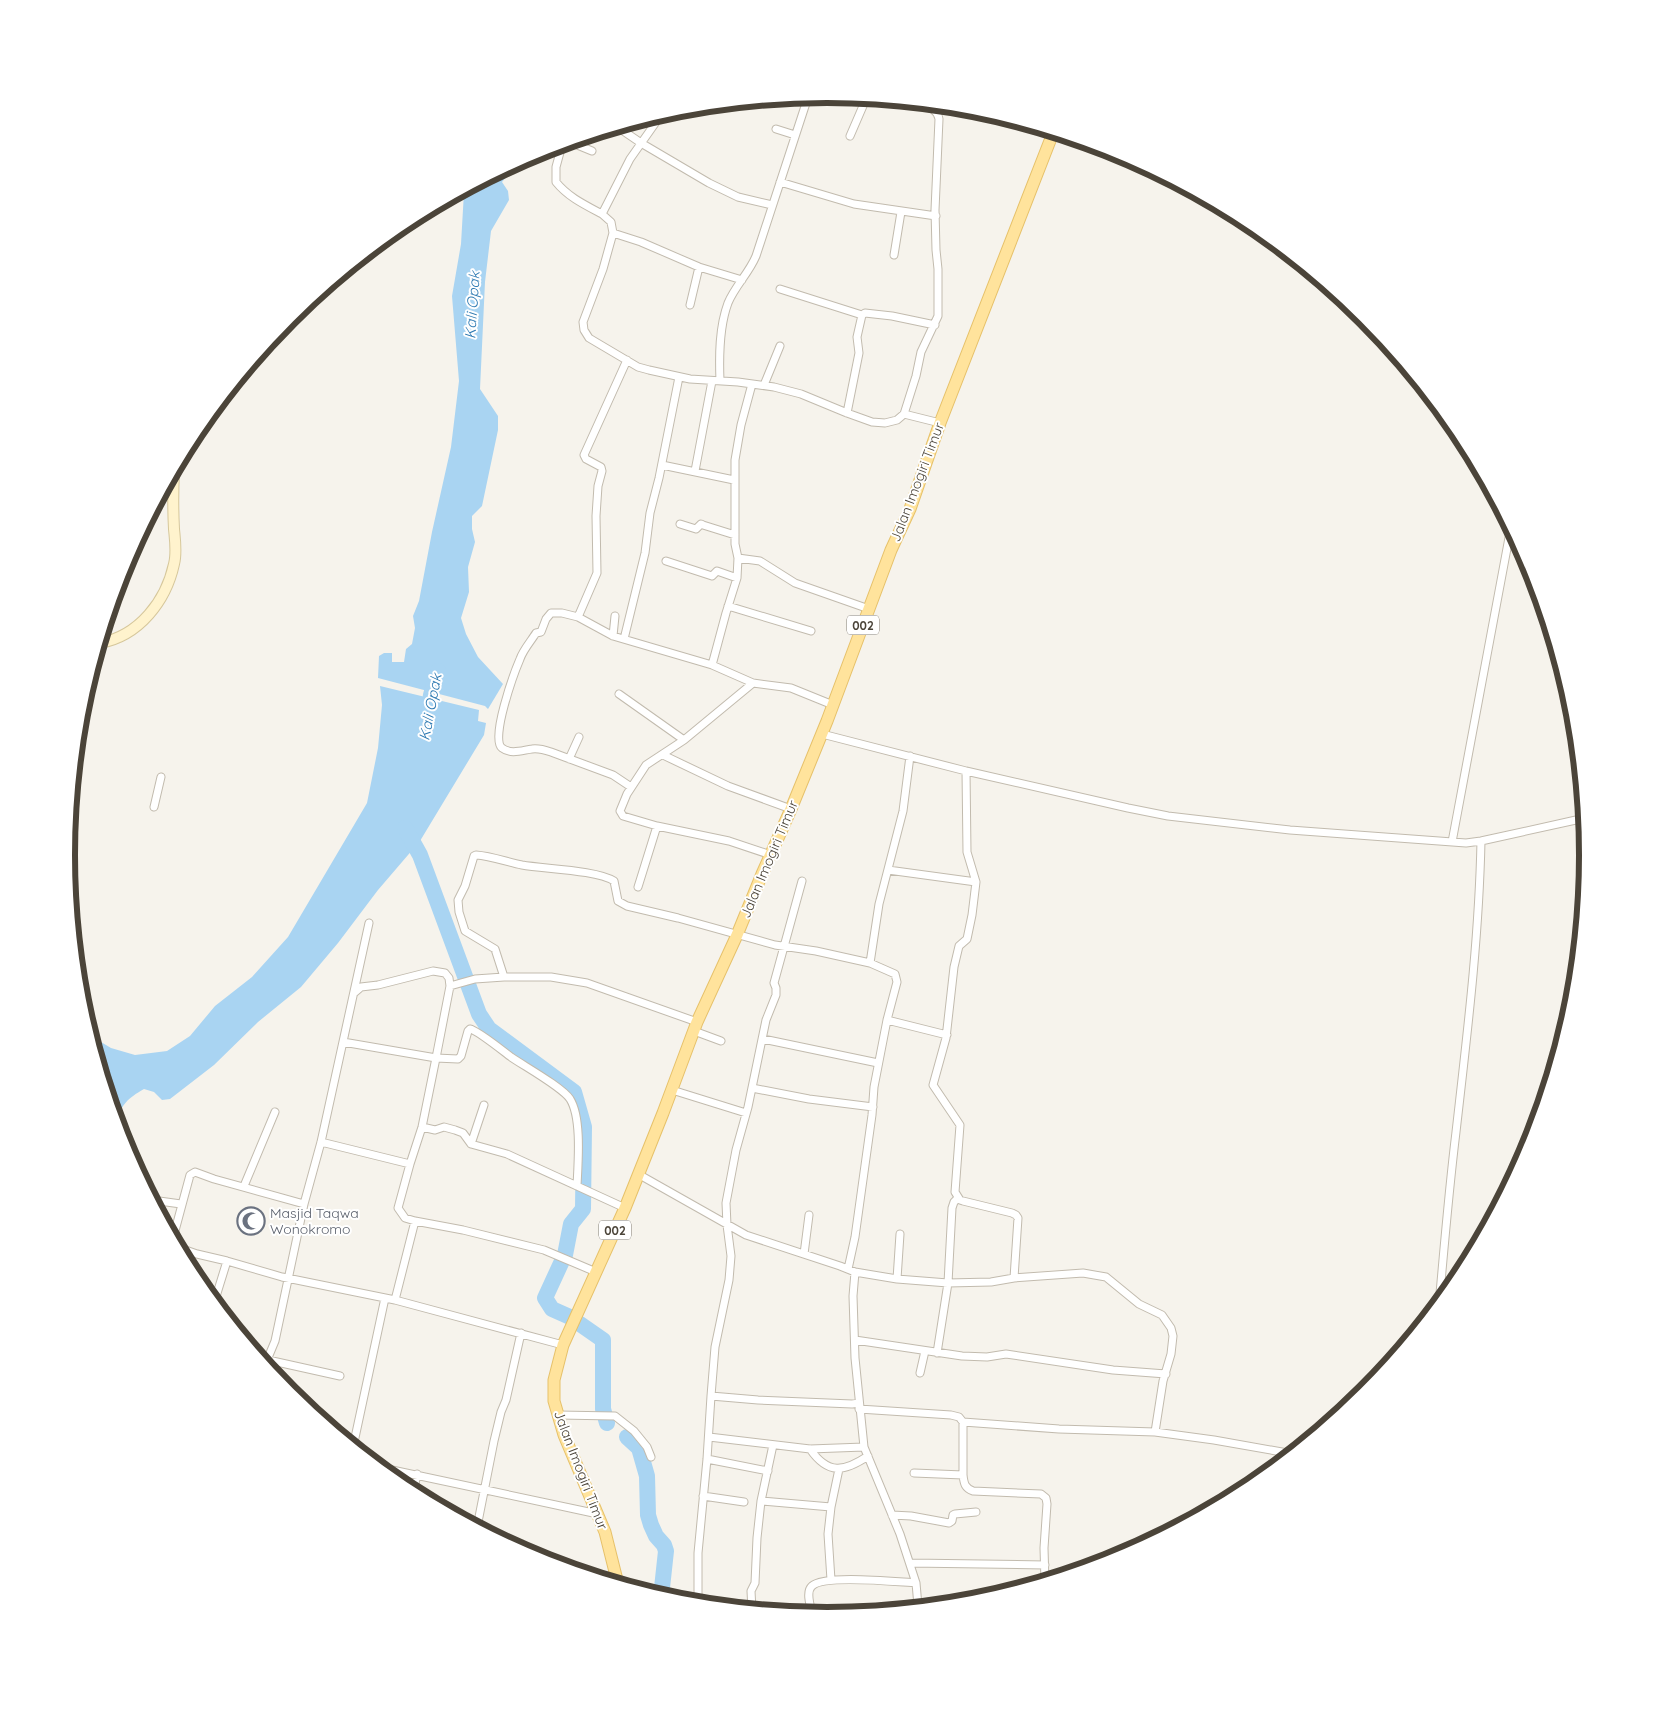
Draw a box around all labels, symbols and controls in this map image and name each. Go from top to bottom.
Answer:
water label: Kali Opak [460,269,484,339]
street label: Jalan Imogiri Timur [886,419,948,544]
road number: 002 [847,616,879,634]
water label: Kali Opak [414,670,446,742]
street label: Jalan Imogiri Timur [736,797,802,921]
place label: Masjid Taqwa Wonokromo [270,1204,359,1238]
mosque icon: Masjid Taqwa Wonokromo [236,1206,266,1236]
road number: 002 [599,1220,631,1240]
street label: Jalan Imogiri Timur [550,1408,612,1533]

